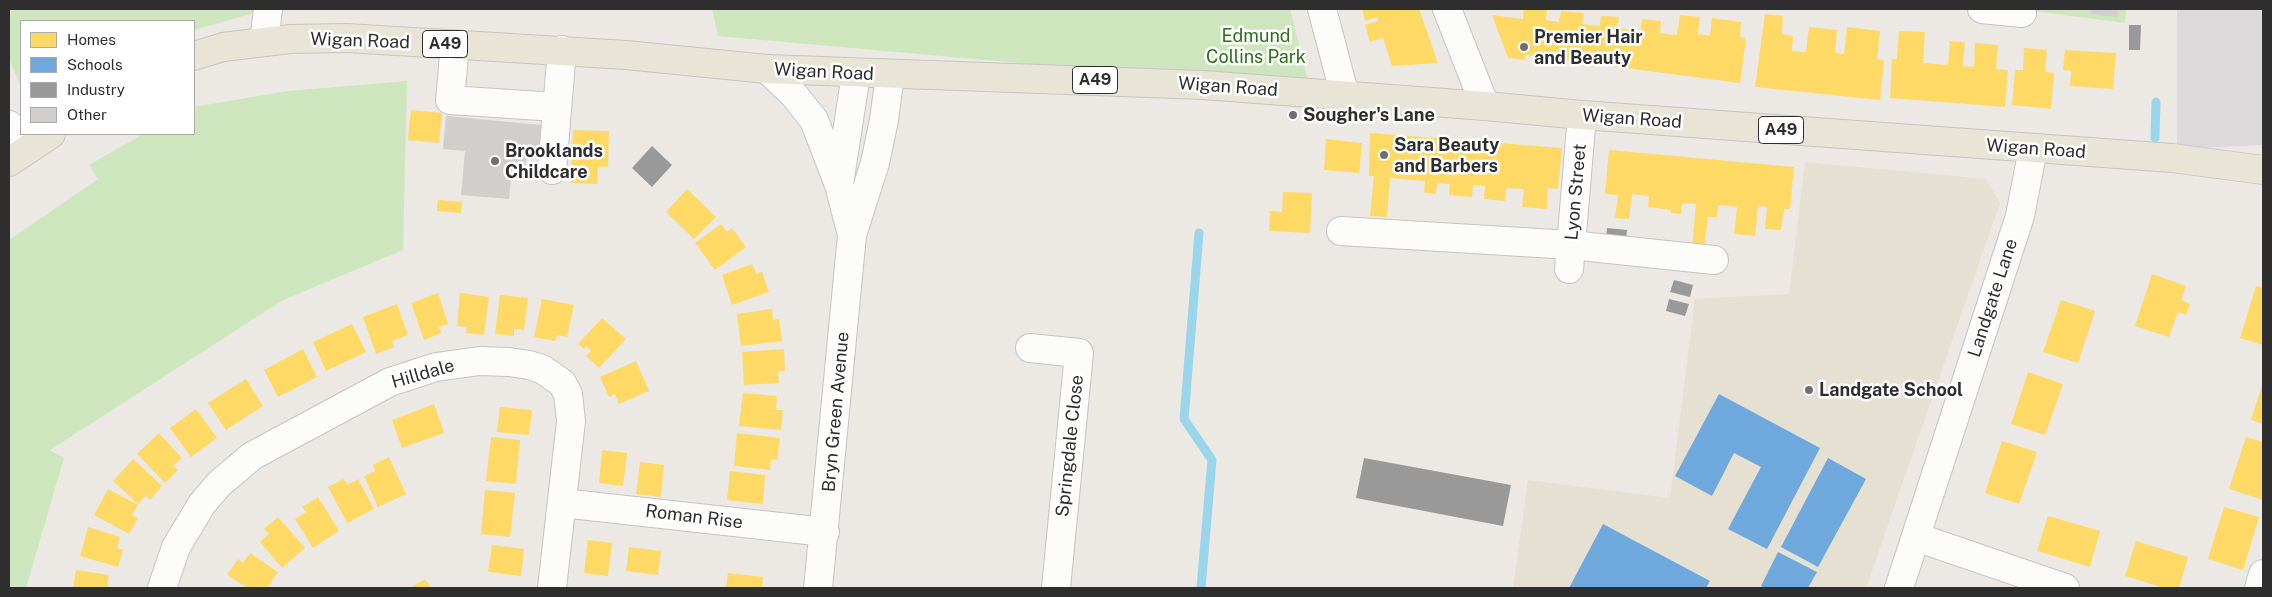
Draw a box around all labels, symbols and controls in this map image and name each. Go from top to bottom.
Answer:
legend [20,20,195,135]
park label: Edmund Collins Park [1206,25,1306,68]
place label: Premier Hair and Beauty [1534,26,1643,68]
street label: Wigan Road [310,28,410,54]
text: Homes [67,31,116,48]
road number: A49 [422,31,468,58]
marker: Premier Hair and Beauty [1518,41,1530,53]
text: Schools [67,56,123,73]
street label: Wigan Road [774,59,874,85]
road number: A49 [1072,66,1118,94]
street label: Wigan Road [1177,73,1279,101]
text: Industry [67,81,125,98]
place label: Sougher's Lane [1303,104,1435,126]
street label: Wigan Road [1581,105,1683,133]
text: Other [67,106,107,123]
marker: Sougher's Lane [1287,109,1299,121]
road number: A49 [1758,116,1804,144]
place label: Sara Beauty and Barbers [1394,134,1499,176]
street label: Wigan Road [1985,135,2087,163]
place label: Brooklands Childcare [505,140,603,182]
street label: Lyon Street [1561,143,1591,241]
marker: Sara Beauty and Barbers [1378,149,1390,161]
marker: Brooklands Childcare [489,155,501,167]
street label: Landgate Lane [1964,236,2022,360]
street label: Bryn Green Avenue [818,331,854,493]
street label: Hilldale [389,355,457,393]
street label: Springdale Close [1052,374,1088,518]
place label: Landgate School [1819,379,1963,401]
marker: Landgate School [1803,384,1815,396]
street label: Roman Rise [644,500,744,534]

